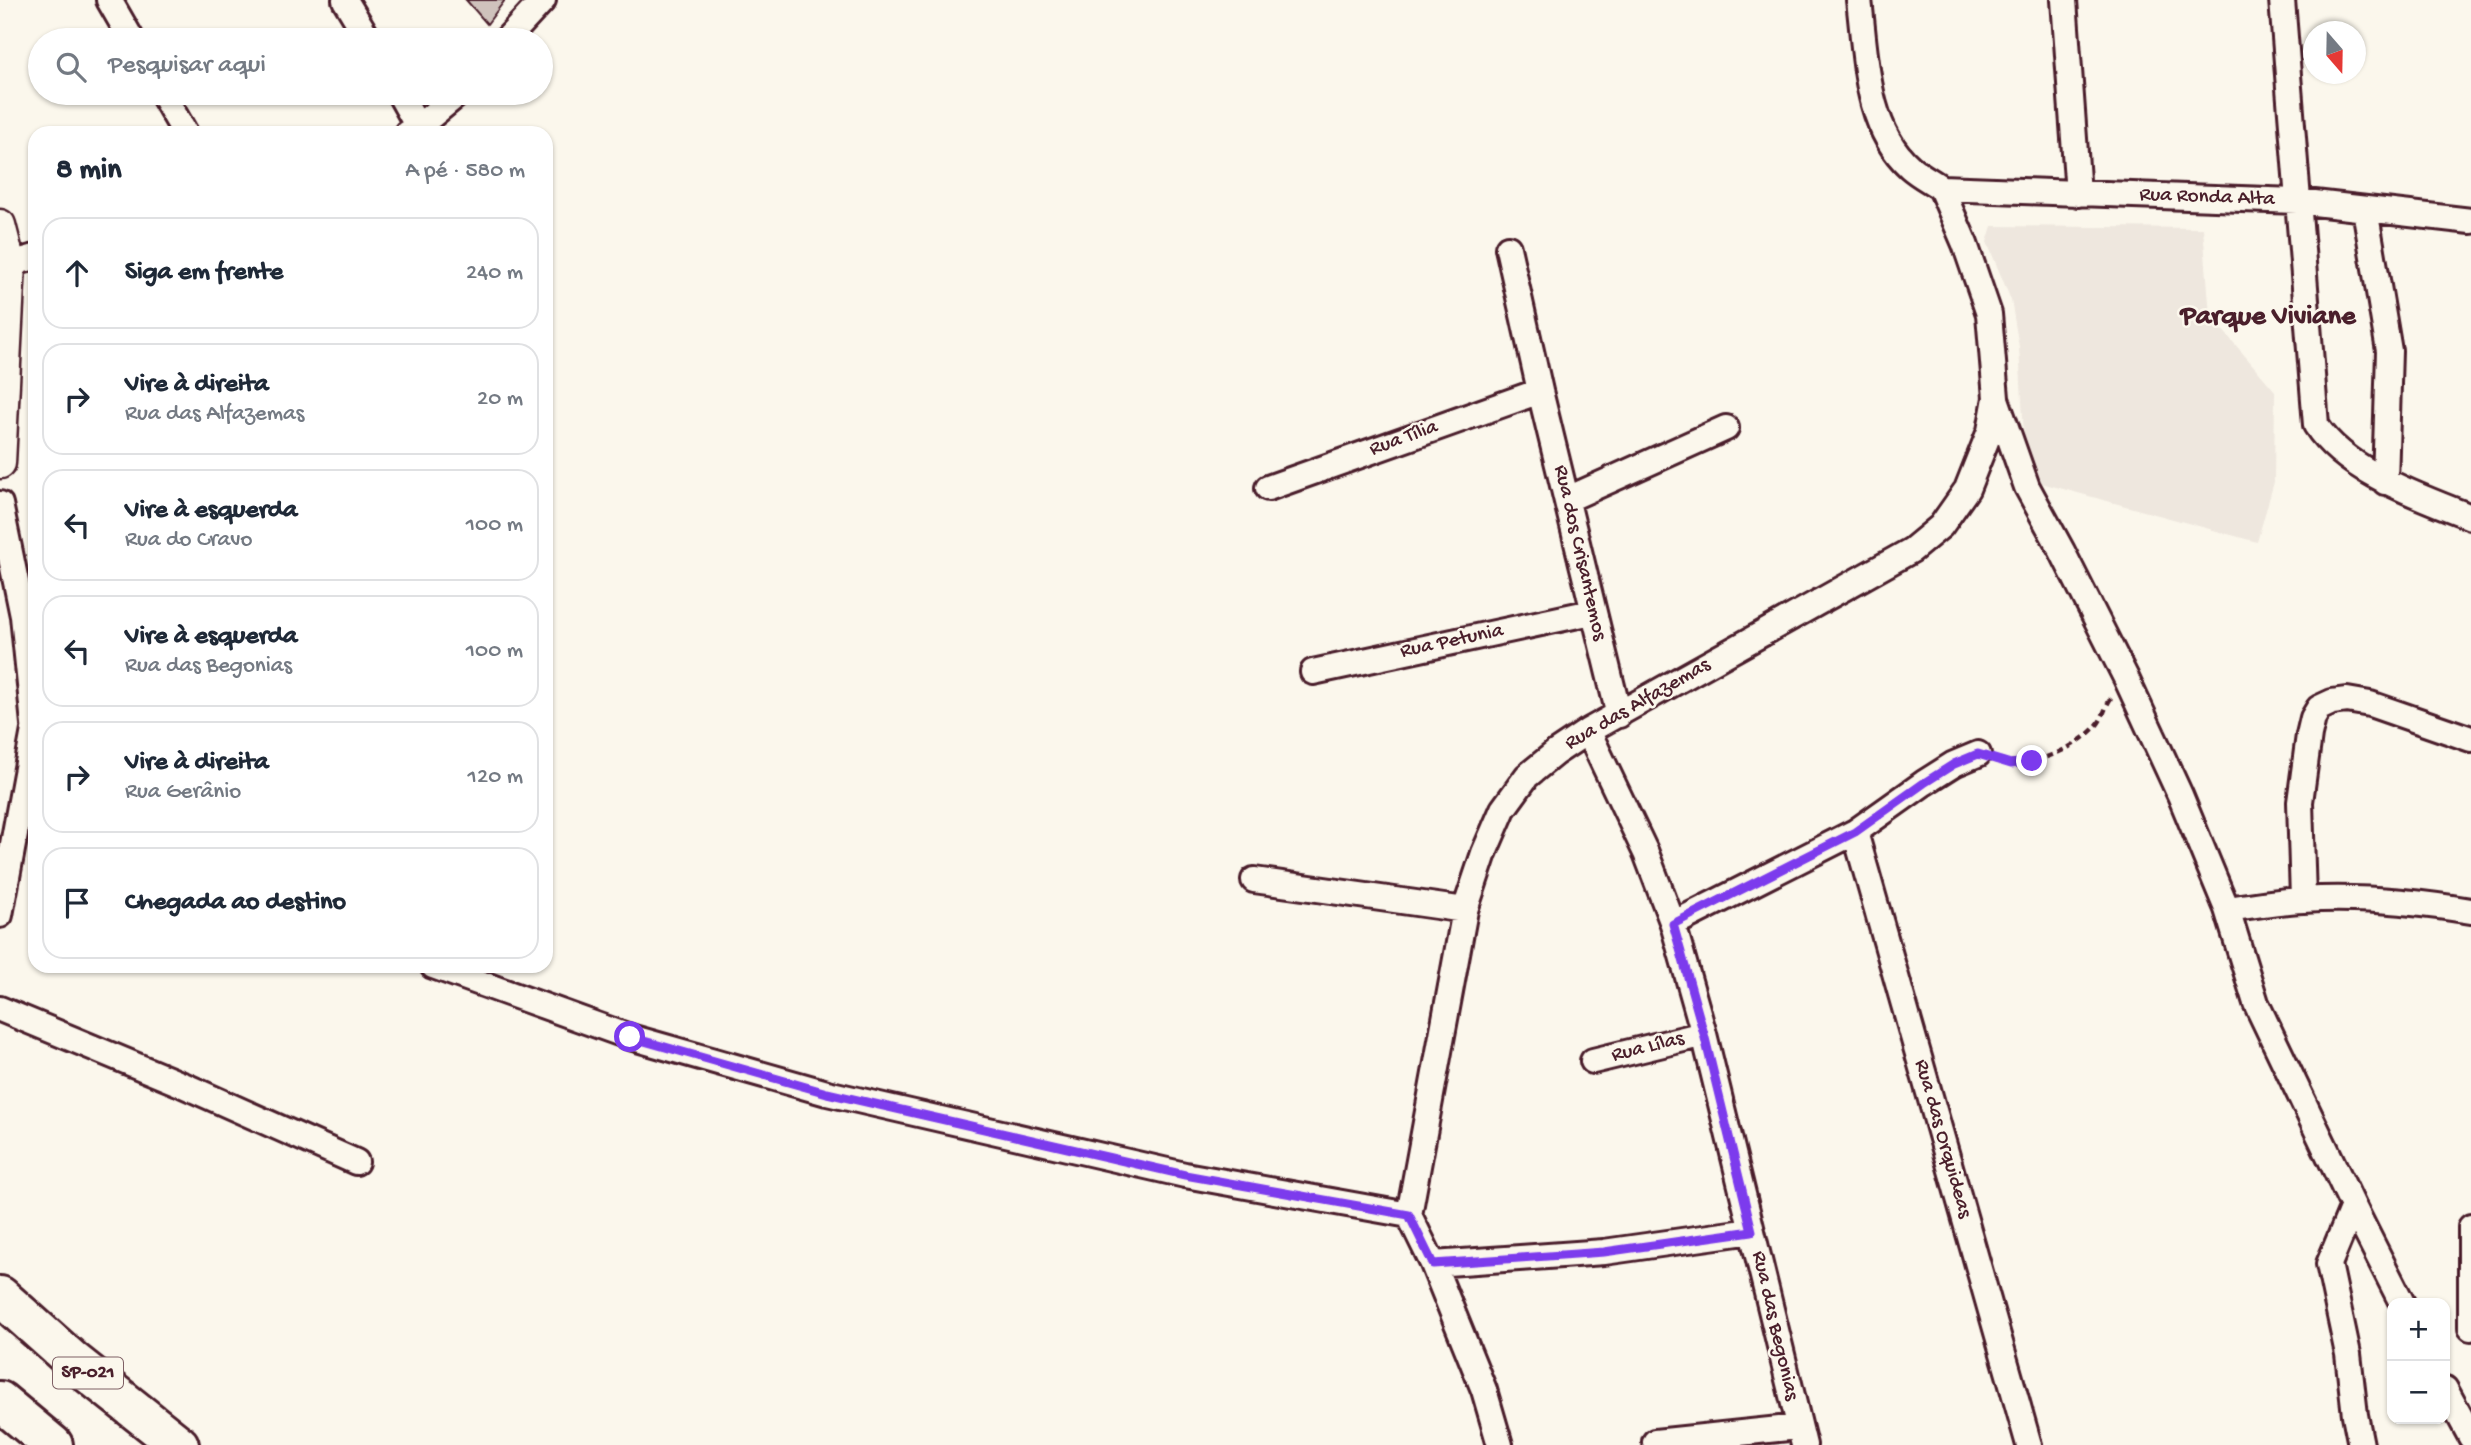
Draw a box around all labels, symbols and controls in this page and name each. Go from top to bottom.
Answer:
north arrow [2303,21,2366,84]
search box [28,28,553,105]
icon: search [52,48,90,86]
text: Pesquisar aqui [108,51,266,82]
text: 8 min [56,154,122,189]
text: A pé · 580 m [405,158,525,185]
street label: Rua Ronda Alta [2139,183,2277,213]
icon: ahead [58,254,96,292]
text: Siga em frente [125,258,283,289]
text: 240 m [466,260,523,287]
district label: Parque Viviane [2178,301,2357,334]
text: Vire à direita [125,370,269,401]
icon: right [58,380,96,418]
text: 20 m [477,386,523,413]
text: Rua das Alfazemas [125,401,304,428]
street label: Rua Tília [1366,415,1443,463]
street label: Rua dos Crisantemos [1547,463,1612,644]
text: Vire à esquerda [125,496,298,527]
icon: left [58,506,96,544]
text: 100 m [466,512,523,539]
text: Rua do Cravo [125,527,252,554]
street label: Rua Petunia [1398,619,1507,665]
text: Vire à esquerda [125,622,298,653]
icon: left [58,632,96,670]
text: 100 m [466,638,523,665]
text: Rua das Begonias [125,653,292,680]
street label: Rua das Alfazemas [1561,653,1716,757]
route end [2016,745,2047,776]
text: Vire à direita [125,748,269,779]
icon: right [58,758,96,796]
text: 120 m [468,764,523,791]
text: Rua Gerânio [125,779,241,806]
icon: arrive [58,884,96,922]
text: Chegada ao destino [125,888,346,919]
route start [614,1021,645,1052]
street label: Rua Lílas [1609,1027,1688,1069]
street label: Rua das Orquideas [1907,1057,1977,1222]
street label: Rua das Begonias [1745,1249,1804,1404]
map controls [2387,1298,2450,1424]
button: + [2387,1298,2450,1361]
road number: SP-021 [53,1358,123,1388]
button: − [2387,1361,2450,1424]

